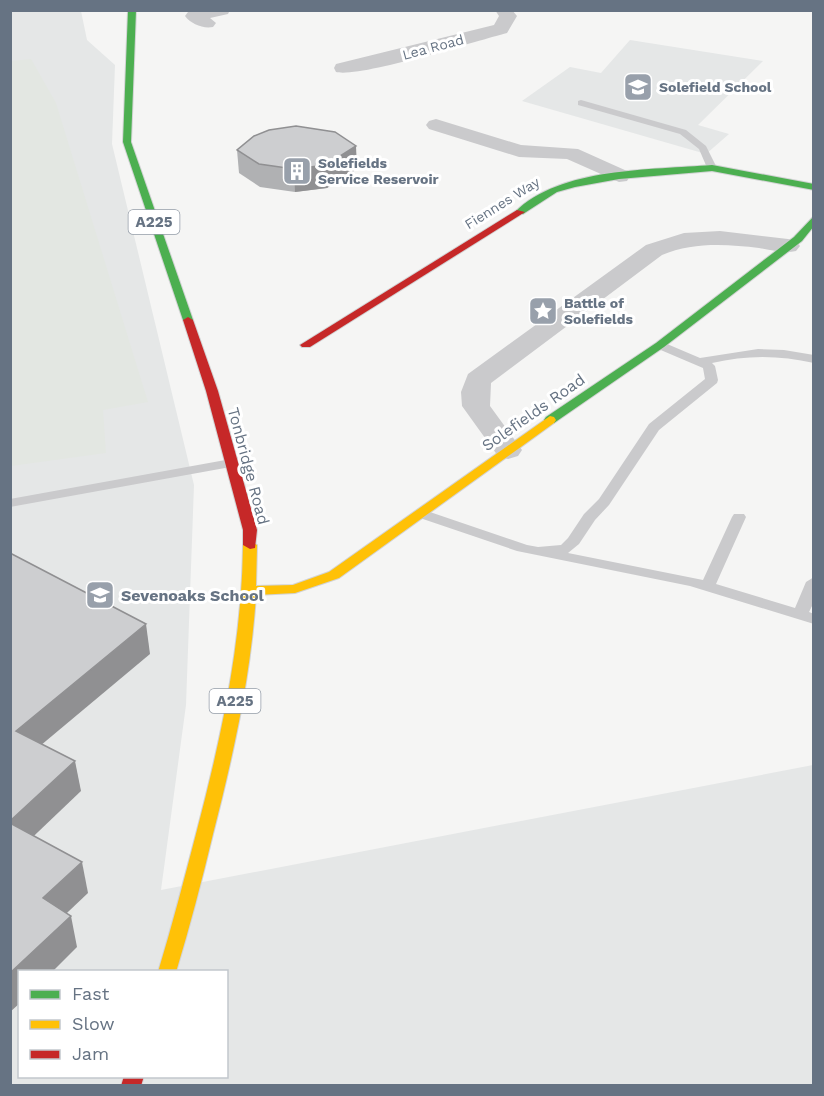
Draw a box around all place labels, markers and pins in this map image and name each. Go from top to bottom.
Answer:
school or university icon: Solefield School [622,71,654,103]
place label: Solefield School [659,79,772,95]
building icon: Solefields Service Reservoir [281,155,313,187]
place label: Solefields Service Reservoir [318,155,439,187]
place icon: Battle of Solefields [527,295,559,327]
place label: Battle of Solefields [564,295,633,327]
school or university icon: Sevenoaks School [84,579,116,611]
place label: Sevenoaks School [121,586,265,605]

